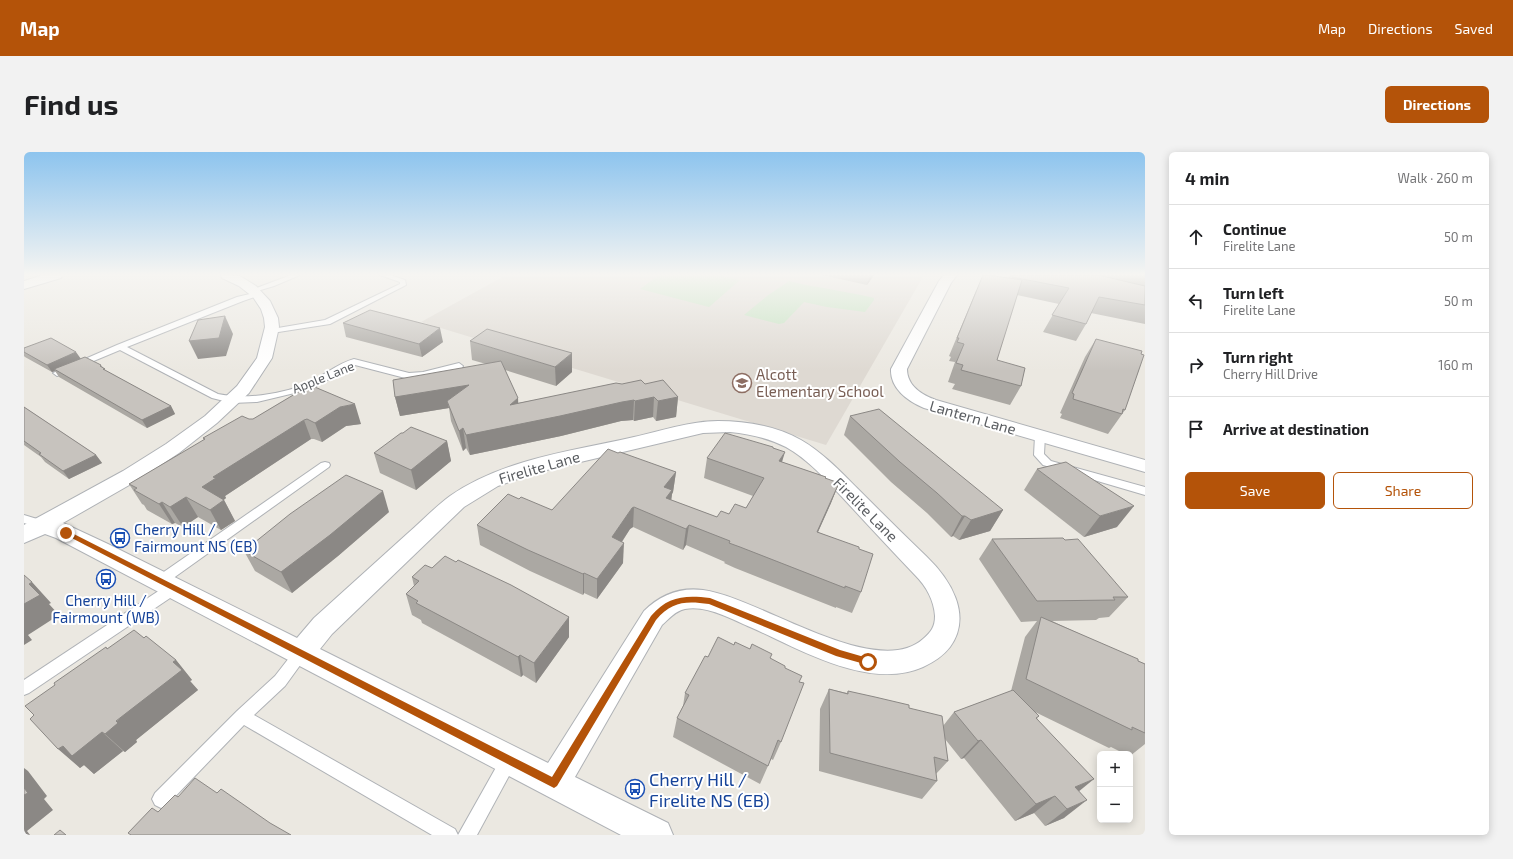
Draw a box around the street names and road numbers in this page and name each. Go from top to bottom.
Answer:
street label: Apple Lane [290,357,356,397]
street label: Lantern Lane [928,396,1018,438]
street label: Firelite Lane [496,447,582,487]
street label: Firelite Lane [830,473,902,545]

